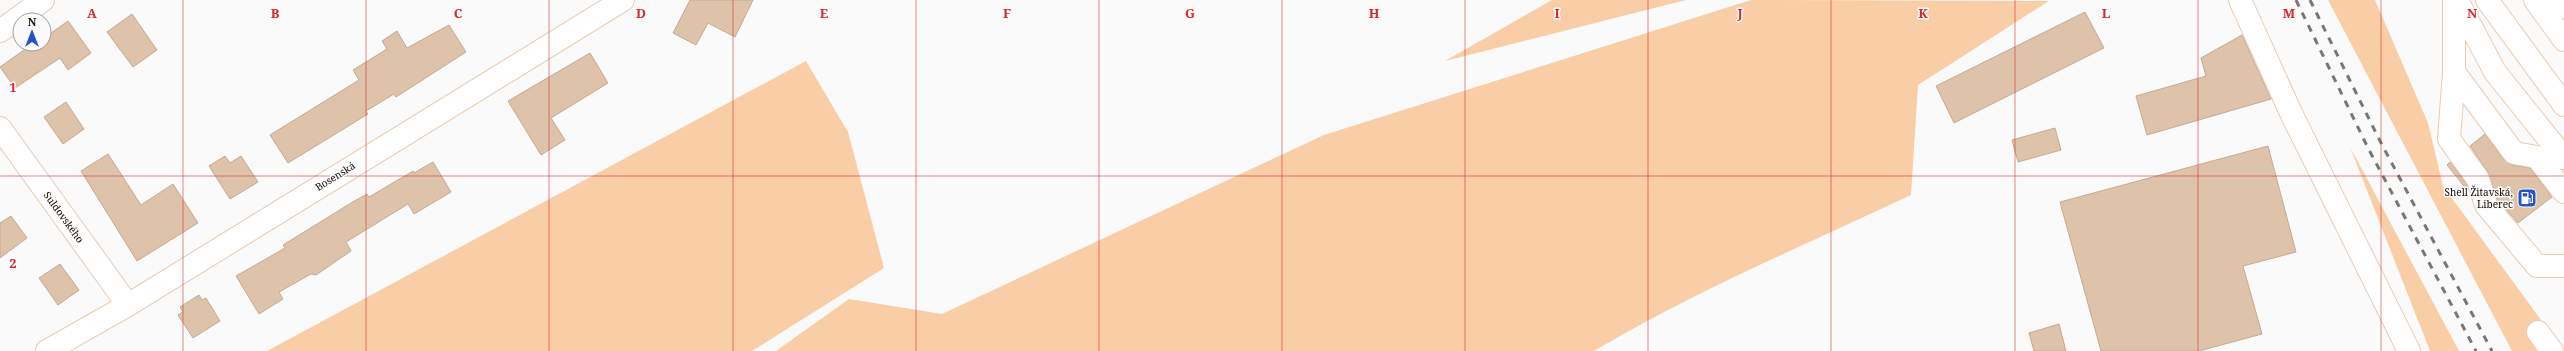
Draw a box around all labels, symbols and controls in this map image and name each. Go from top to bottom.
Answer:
text: A [87,4,97,22]
text: B [271,4,280,22]
text: C [454,4,463,22]
text: D [636,4,646,22]
text: E [820,4,829,22]
text: F [1003,4,1011,22]
text: G [1185,4,1195,22]
text: H [1369,4,1380,22]
text: I [1554,4,1560,22]
text: J [1736,4,1743,22]
text: K [1918,4,1928,22]
text: L [2102,4,2111,22]
text: M [2283,4,2296,22]
text: N [2467,4,2478,22]
north arrow [12,12,52,52]
text: N [28,14,37,29]
text: 1 [9,78,17,96]
street label: Bosenská [312,158,358,194]
place label: Shell Žitavská, Liberec [2445,185,2513,211]
fuel station icon: Shell Žitavská, Liberec [2516,187,2538,209]
street label: Suldovského [41,189,87,246]
text: 2 [9,254,17,272]

